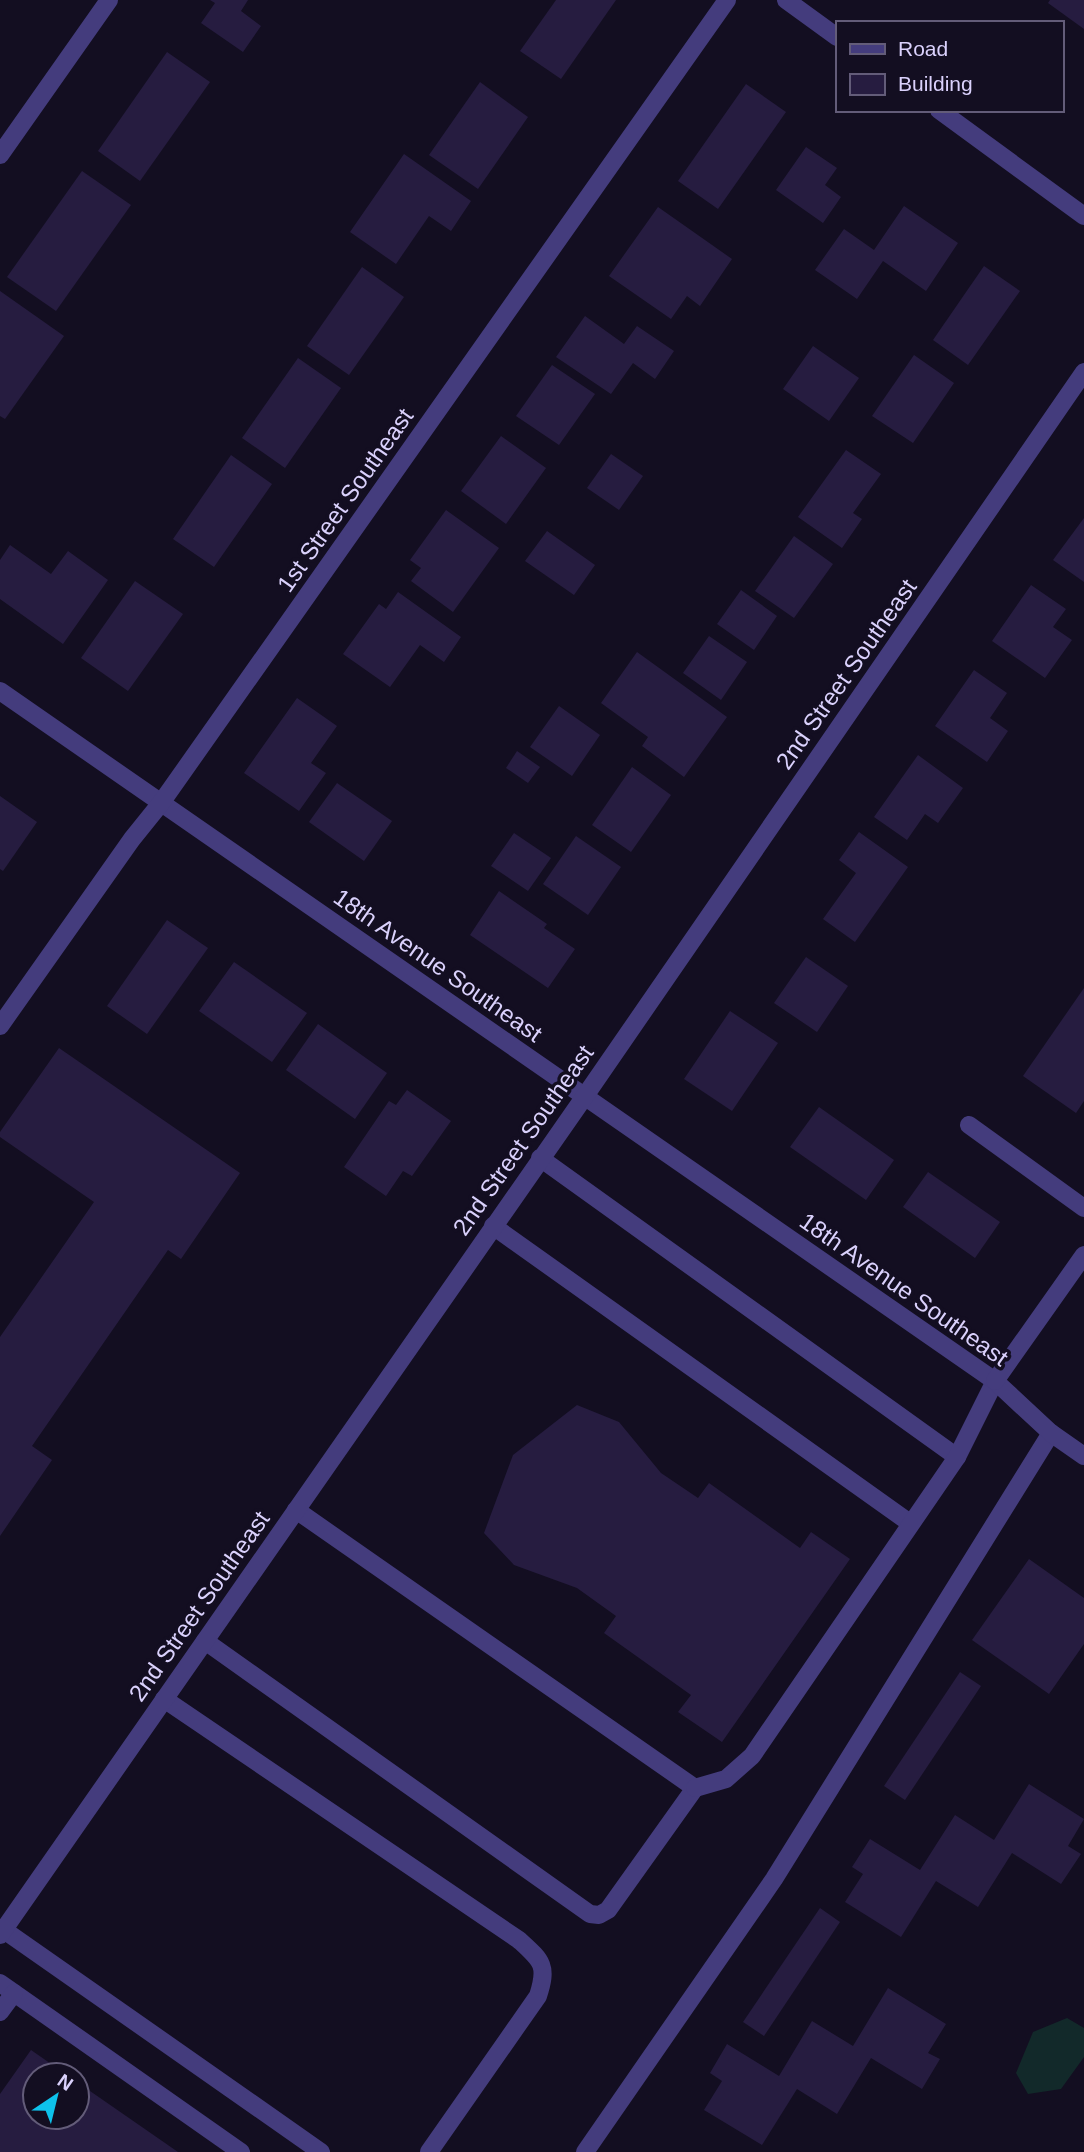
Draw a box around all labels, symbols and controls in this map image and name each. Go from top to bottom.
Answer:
legend [836,21,1063,112]
text: Road [898,37,948,60]
text: Building [898,72,973,95]
street label: 1st Street Southeast [272,403,419,597]
street label: 2nd Street Southeast [770,574,922,774]
street label: 18th Avenue Southeast [329,883,547,1047]
street label: 2nd Street Southeast [447,1040,599,1240]
street label: 18th Avenue Southeast [795,1207,1013,1371]
street label: 2nd Street Southeast [123,1506,275,1706]
north arrow [21,2061,91,2131]
text: N [54,2070,77,2095]

